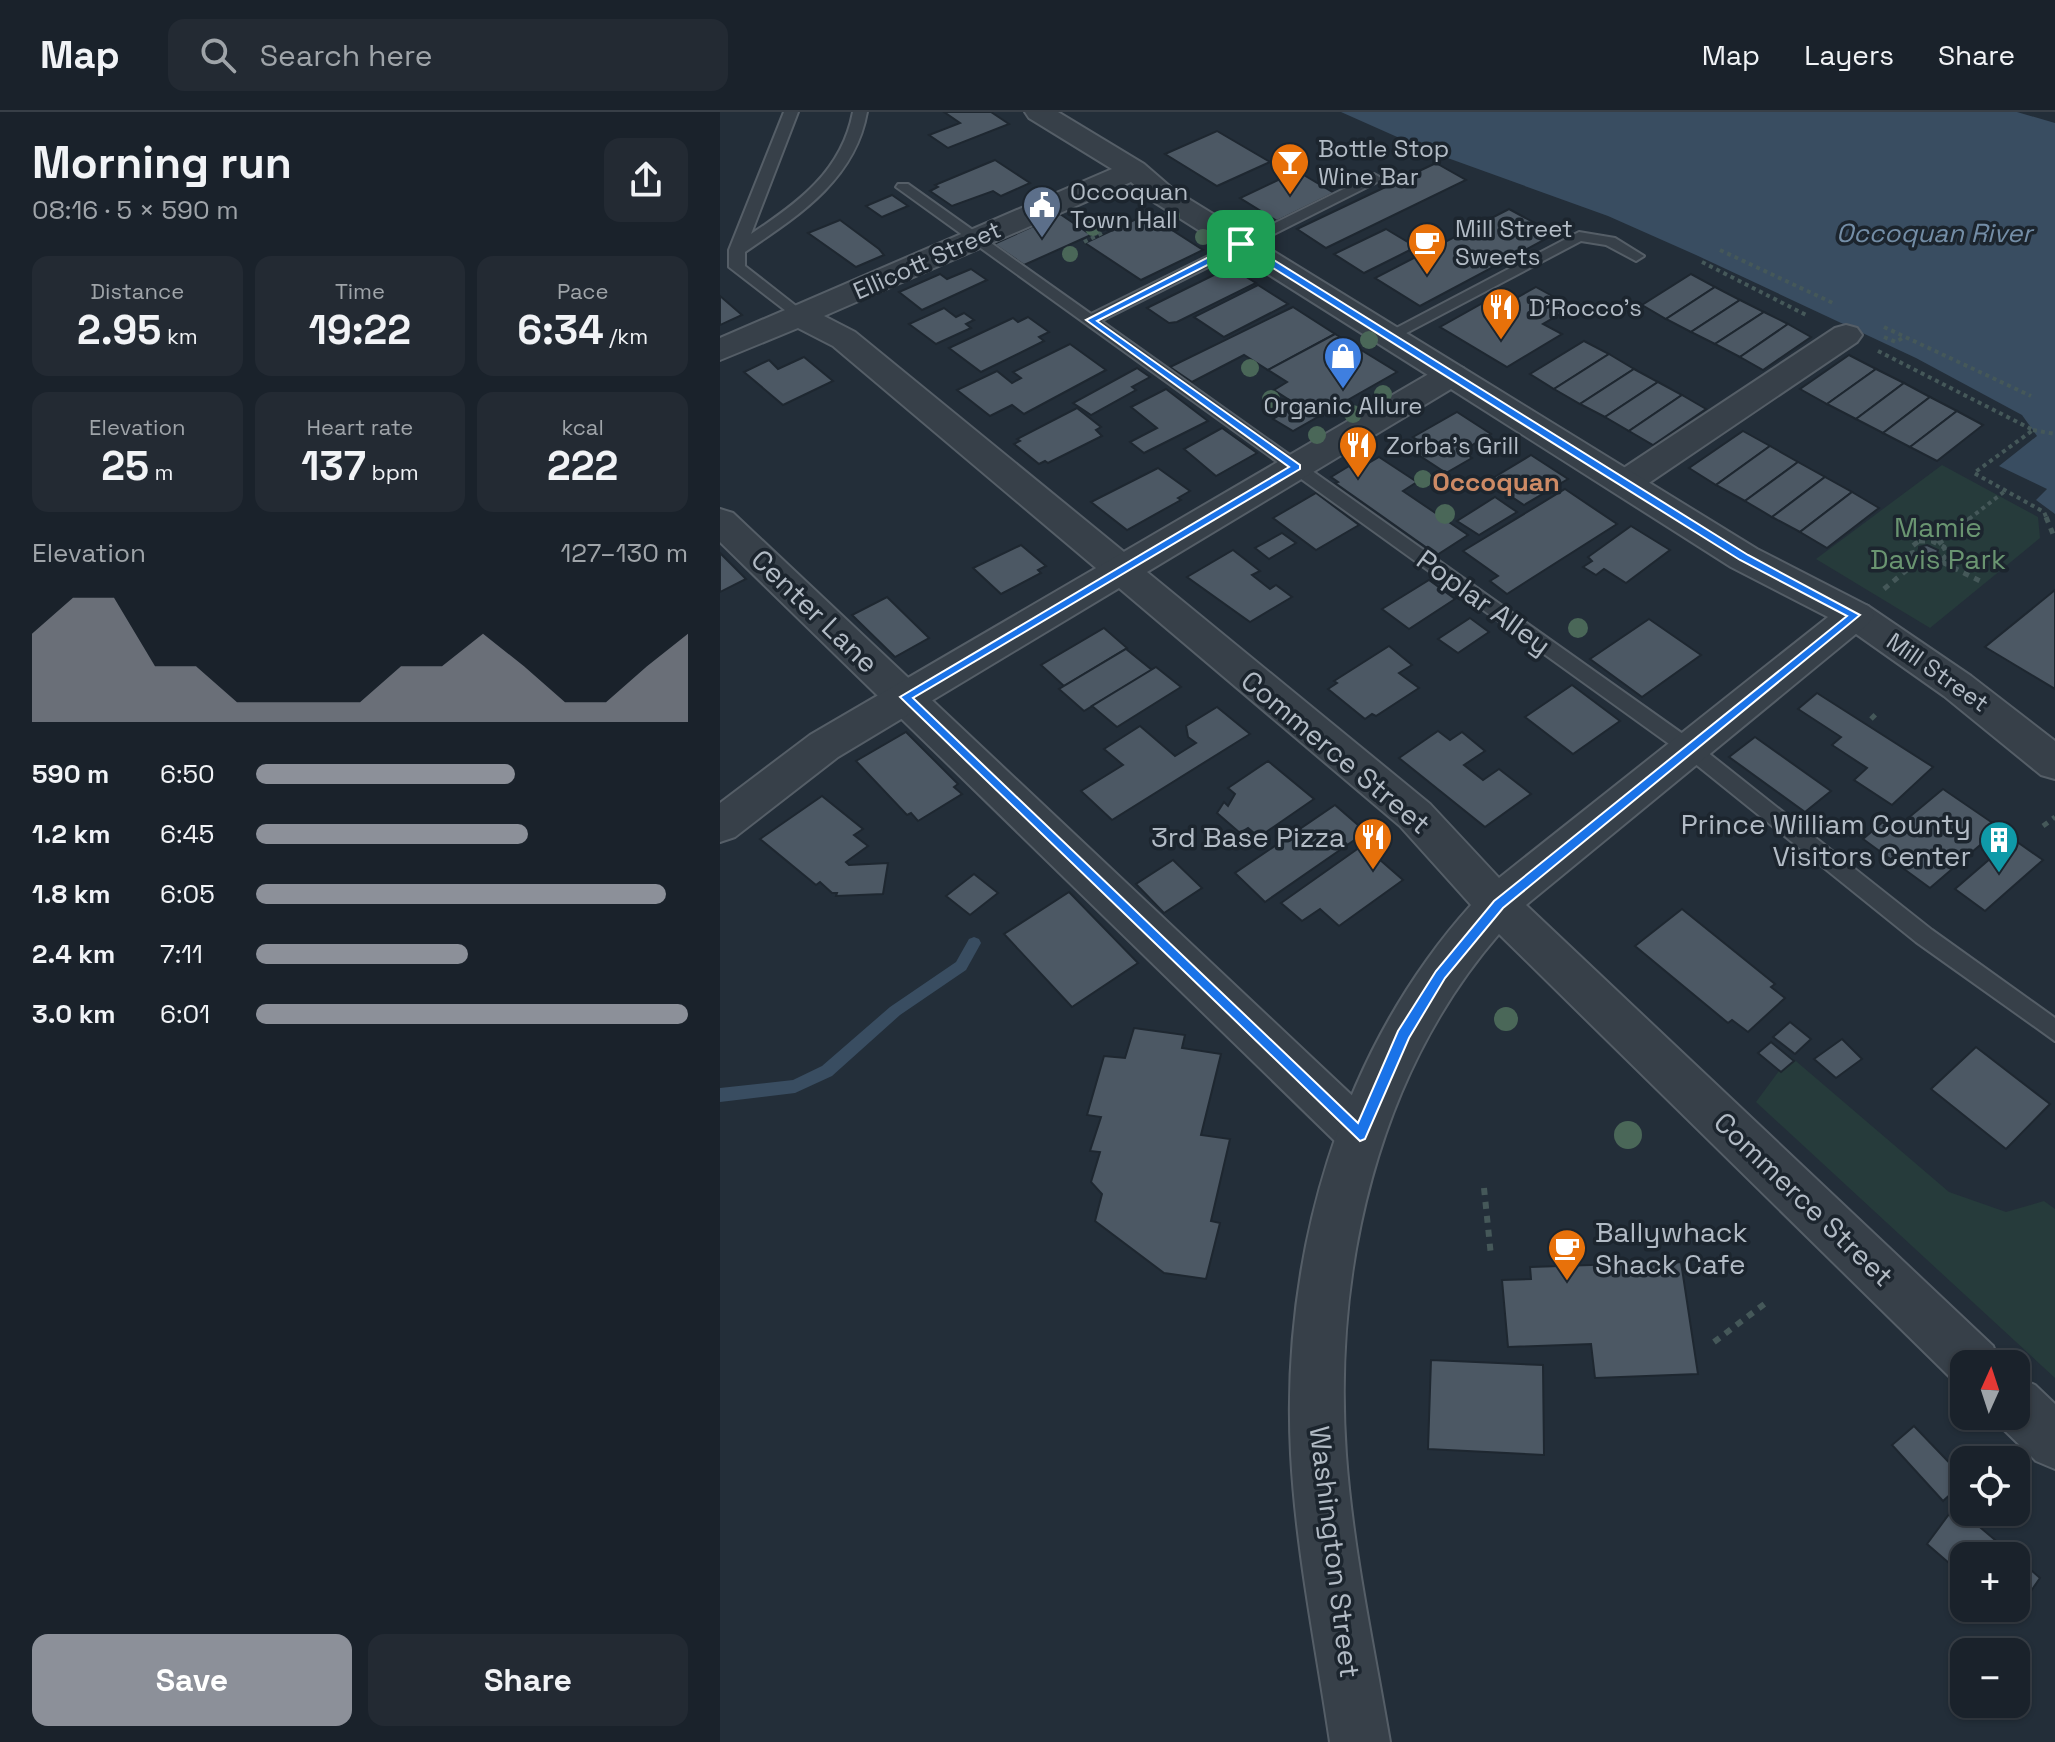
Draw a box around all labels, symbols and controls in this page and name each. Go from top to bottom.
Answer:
search box [168,19,728,91]
text: Map [40,31,120,79]
icon: search [196,33,240,77]
text: Search here [260,36,433,75]
text: Map [1702,37,1760,73]
text: Layers [1804,37,1894,73]
text: Share [1938,37,2015,73]
place label: Bottle Stop Wine Bar [1318,133,1449,192]
text: Morning run [32,135,292,191]
button: share [604,138,688,222]
bar icon: Bottle Stop Wine Bar [1269,141,1311,196]
place label: Occoquan Town Hall [1070,176,1188,235]
public building icon: Occoquan Town Hall [1021,184,1063,239]
text: 08:16 · 5 × 590 m [32,193,239,227]
pin [1207,210,1275,278]
place label: Mill Street Sweets [1455,213,1573,272]
street label: Ellicott Street [848,214,1006,306]
water label: Occoquan River [1836,216,2035,250]
cafe icon: Mill Street Sweets [1406,221,1448,276]
icon: arrive [1219,222,1263,266]
text: Distance [90,277,184,305]
text: Time [335,277,385,305]
text: Pace [557,277,608,305]
restaurant icon: D'Rocco's [1480,286,1522,341]
place label: D'Rocco's [1529,292,1642,323]
text: 2.95 [77,305,161,356]
text: 19:22 [309,305,411,356]
text: 6:34 [517,305,604,356]
text: km [161,322,198,350]
text: /km [604,322,648,350]
shop icon: Organic Allure [1322,335,1364,390]
place label: Organic Allure [1263,390,1423,421]
text: Elevation [89,413,186,441]
text: Heart rate [307,413,413,441]
text: kcal [561,413,604,441]
restaurant icon: Zorba's Grill [1337,424,1379,479]
place label: Zorba's Grill [1386,430,1519,461]
text: 25 [101,441,149,492]
text: 137 [301,441,366,492]
text: 222 [547,441,618,492]
text: m [149,458,174,486]
text: bpm [366,458,419,486]
district label: Occoquan [1432,465,1560,499]
park label: Mamie Davis Park [1870,509,2006,577]
text: Elevation [32,536,146,570]
text: 127–130 m [560,536,688,570]
street label: Center Lane [744,541,886,681]
street label: Poplar Alley [1410,541,1558,663]
street label: Mill Street [1881,625,1995,719]
street label: Commerce Street [1234,662,1438,842]
text: 590 m [32,757,109,791]
text: 6:50 [160,757,215,791]
place label: Prince William County Visitors Center [1681,806,1971,874]
restaurant icon: 3rd Base Pizza [1352,816,1394,871]
text: 1.2 km [32,817,110,851]
text: 6:45 [160,817,214,851]
place label: 3rd Base Pizza [1151,819,1345,855]
building icon: Prince William County Visitors Center [1978,819,2020,874]
text: 1.8 km [32,877,111,911]
text: 6:05 [160,877,215,911]
text: 2.4 km [32,937,115,971]
text: 7:11 [160,937,203,971]
text: 3.0 km [32,997,116,1031]
text: 6:01 [160,997,210,1031]
street label: Commerce Street [1707,1104,1901,1294]
place label: Ballywhack Shack Cafe [1595,1214,1748,1282]
cafe icon: Ballywhack Shack Cafe [1546,1227,1588,1282]
north arrow [1950,1350,2030,1430]
map controls [1950,1350,2030,1718]
street label: Washington Street [1302,1424,1368,1680]
button: locate [1950,1446,2030,1526]
button: + [1950,1542,2030,1622]
button: Save [32,1634,352,1726]
button: Share [368,1634,688,1726]
button: − [1950,1638,2030,1718]

